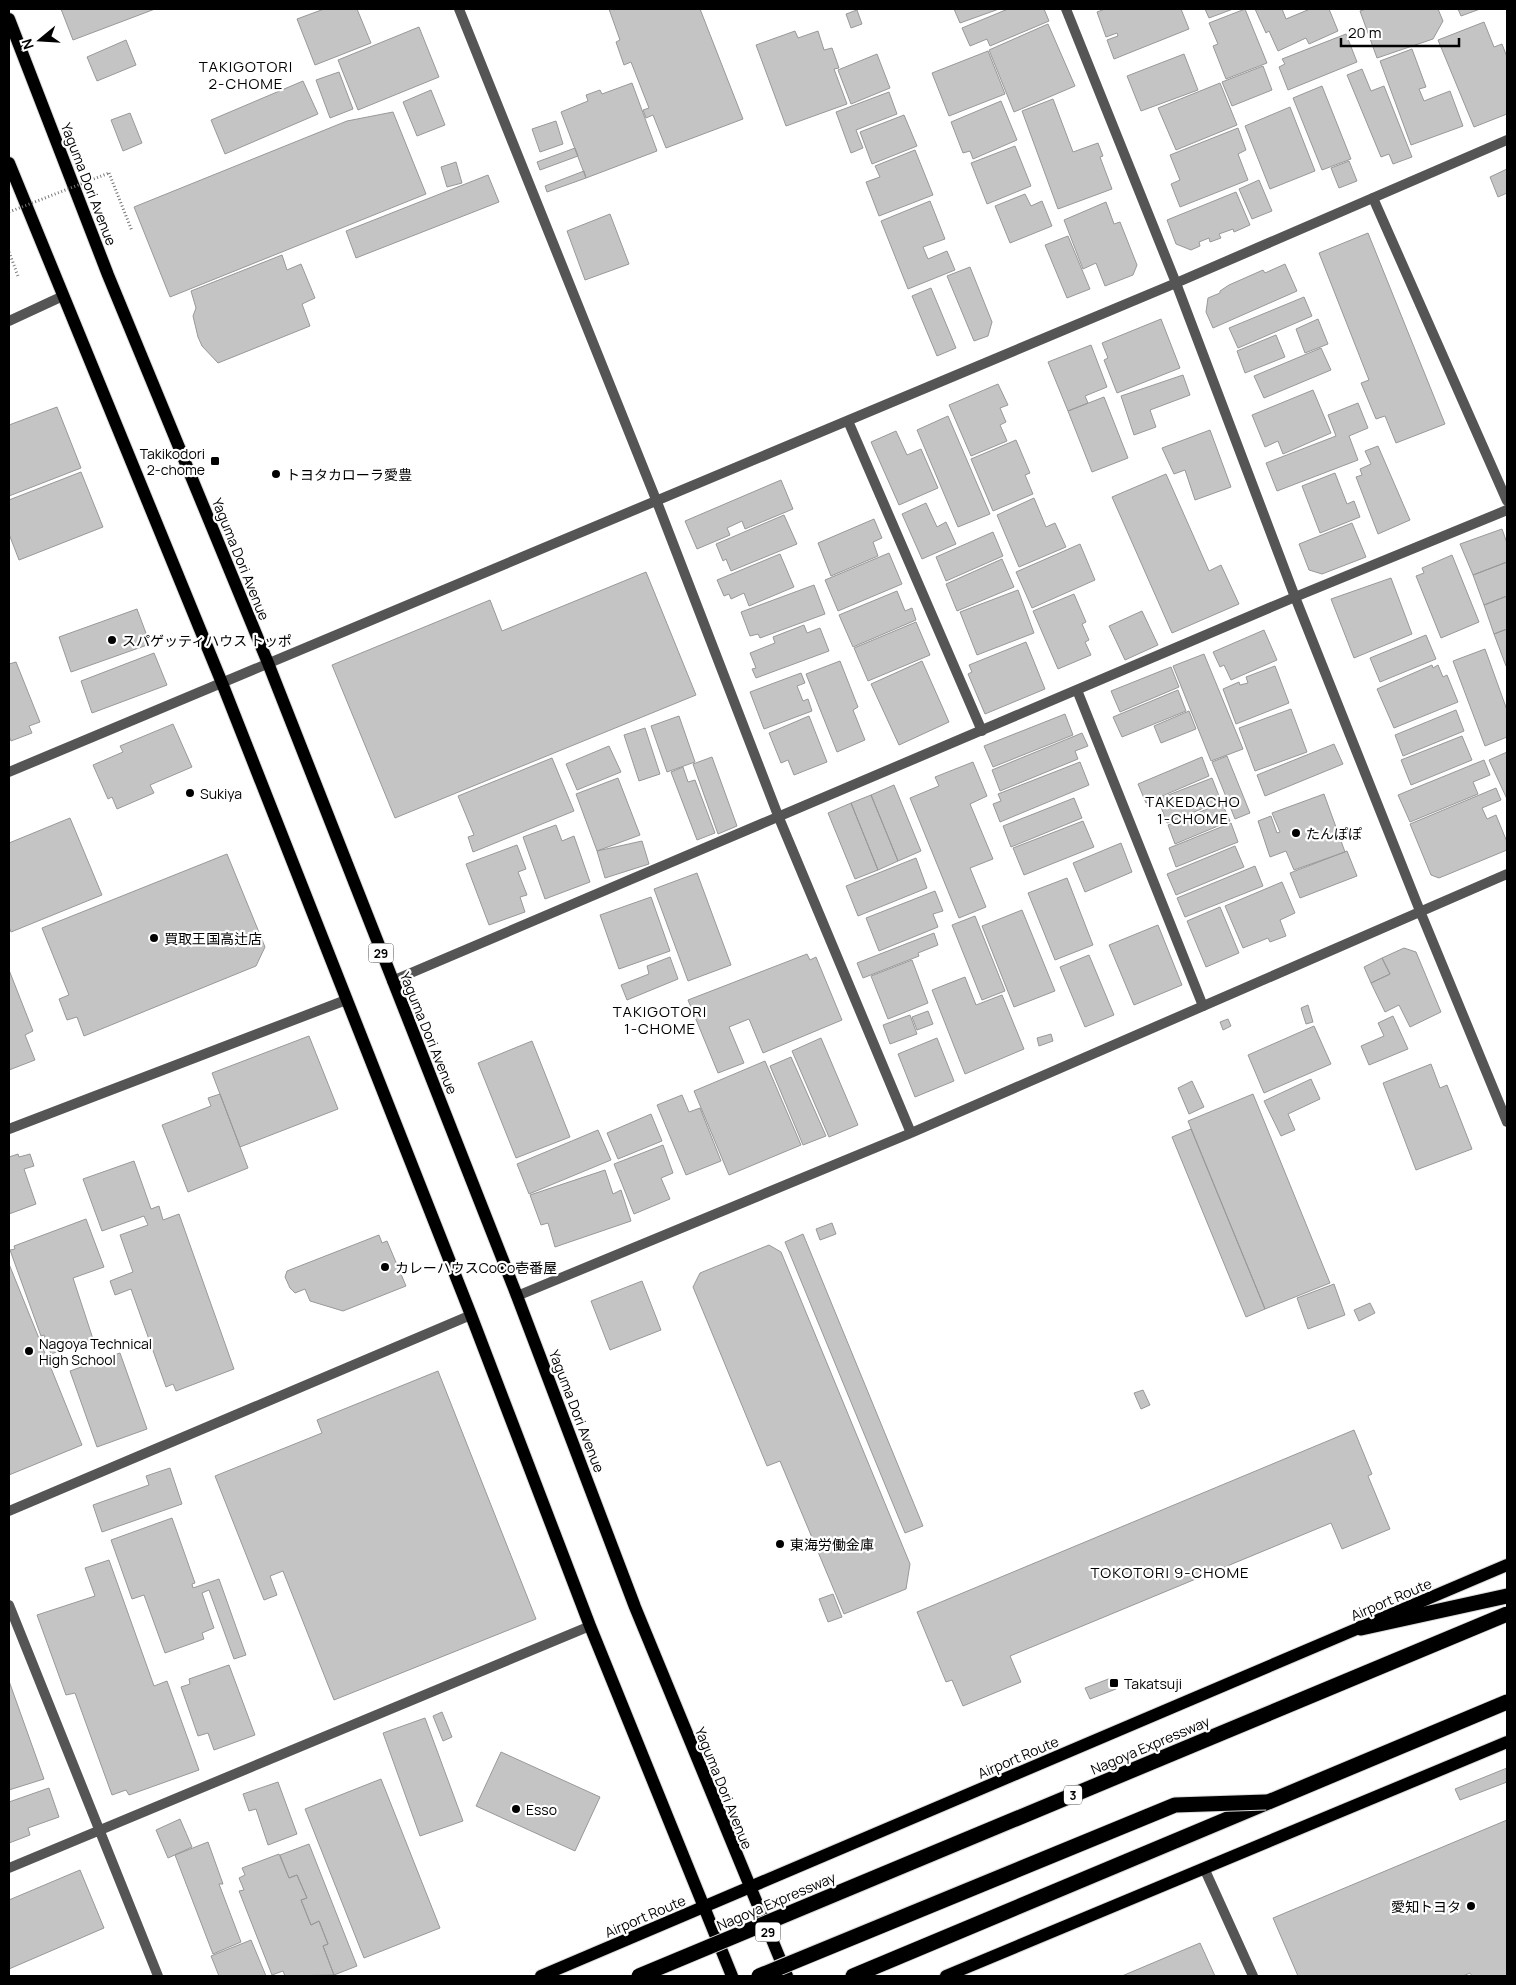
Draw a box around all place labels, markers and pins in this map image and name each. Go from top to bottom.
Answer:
place label: Takikodori 2-chome [140,444,205,479]
marker: Takikodori 2-chome [209,455,221,467]
place label: トヨタカローラ愛豊 [286,465,412,484]
marker: トヨタカローラ愛豊 [270,468,282,480]
place label: スパゲッティハウス トッポ [122,631,292,650]
marker: スパゲッティハウス トッポ [106,634,118,646]
place label: Sukiya [200,784,242,803]
marker: Sukiya [184,787,196,799]
place label: たんぽぽ [1306,824,1362,843]
marker: たんぽぽ [1290,827,1302,839]
place label: 買取王国高辻店 [164,929,262,948]
marker: 買取王国高辻店 [148,932,160,944]
place label: カレーハウスCoCo壱番屋 [395,1258,557,1277]
marker: カレーハウスCoCo壱番屋 [379,1261,391,1273]
place label: Nagoya Technical High School [39,1334,152,1369]
marker: Nagoya Technical High School [23,1345,35,1357]
place label: 東海労働金庫 [790,1535,874,1554]
marker: 東海労働金庫 [774,1538,786,1550]
place label: Takatsuji [1124,1674,1182,1693]
marker: Takatsuji [1108,1677,1120,1689]
place label: Esso [526,1800,557,1819]
marker: Esso [510,1803,522,1815]
place label: 愛知トヨタ [1391,1897,1461,1916]
marker: 愛知トヨタ [1465,1900,1477,1912]

